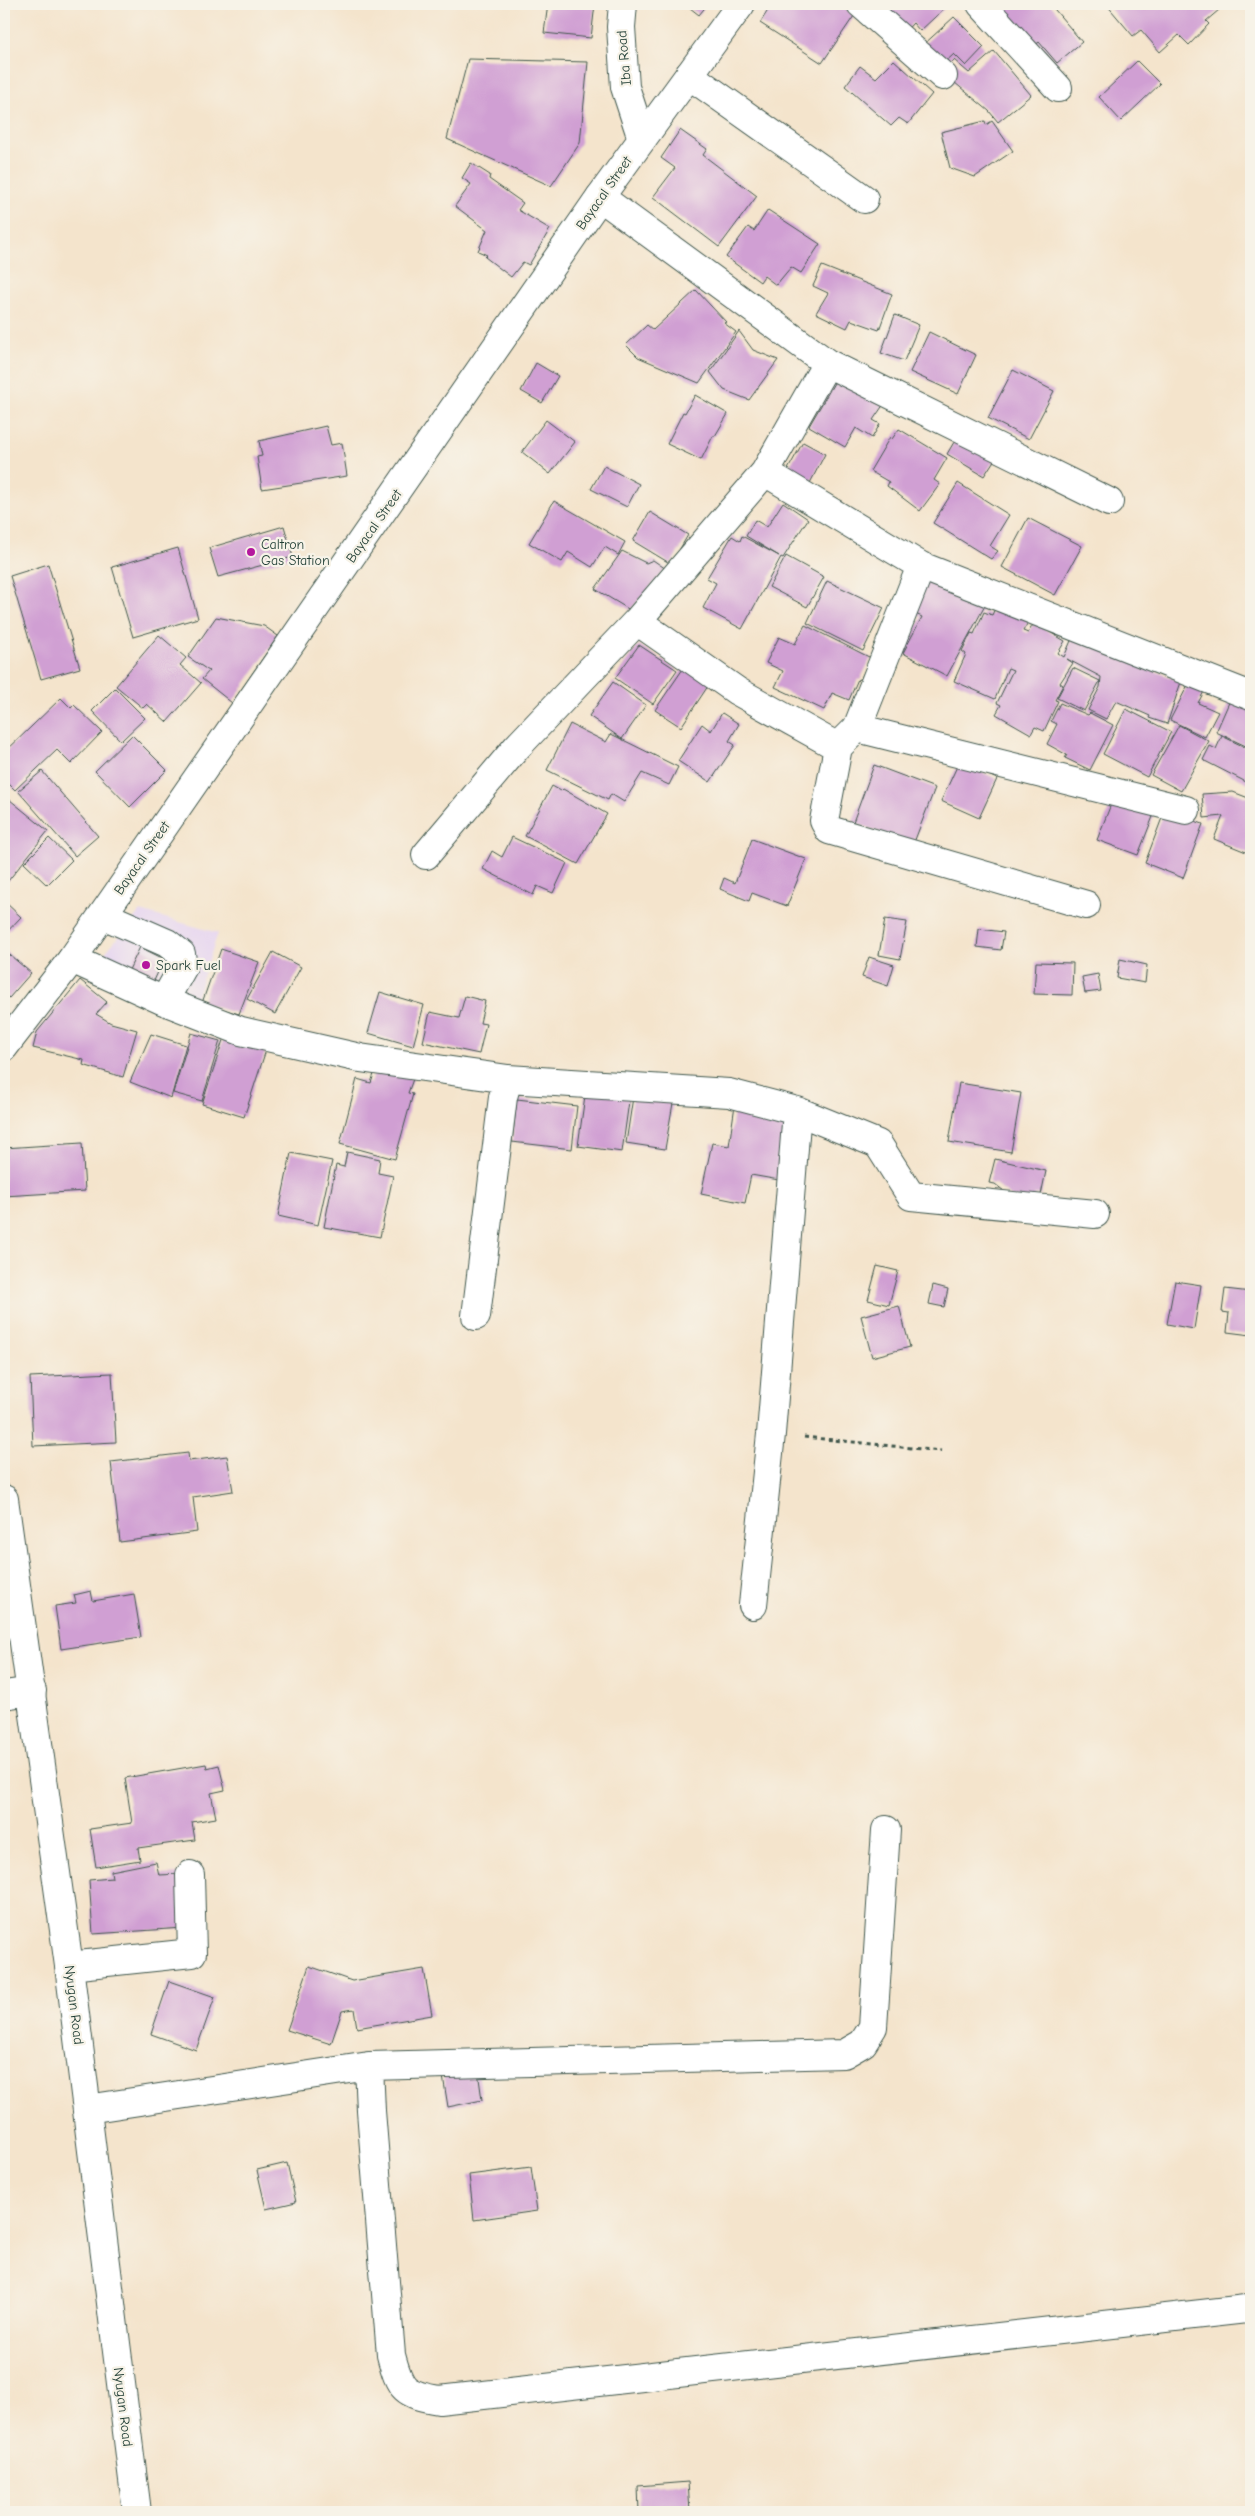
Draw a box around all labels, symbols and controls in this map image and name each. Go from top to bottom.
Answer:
street label: Iba Road [613,30,635,86]
street label: Bayacal Street [572,152,636,233]
street label: Bayacal Street [342,485,406,566]
place label: Caltron Gas Station [261,536,330,569]
marker: Caltron Gas Station [245,546,257,558]
street label: Bayacal Street [110,817,174,898]
place label: Spark Fuel [156,957,221,974]
marker: Spark Fuel [140,959,152,971]
street label: Nyugan Road [61,1964,87,2046]
street label: Nyugan Road [110,2366,136,2448]

